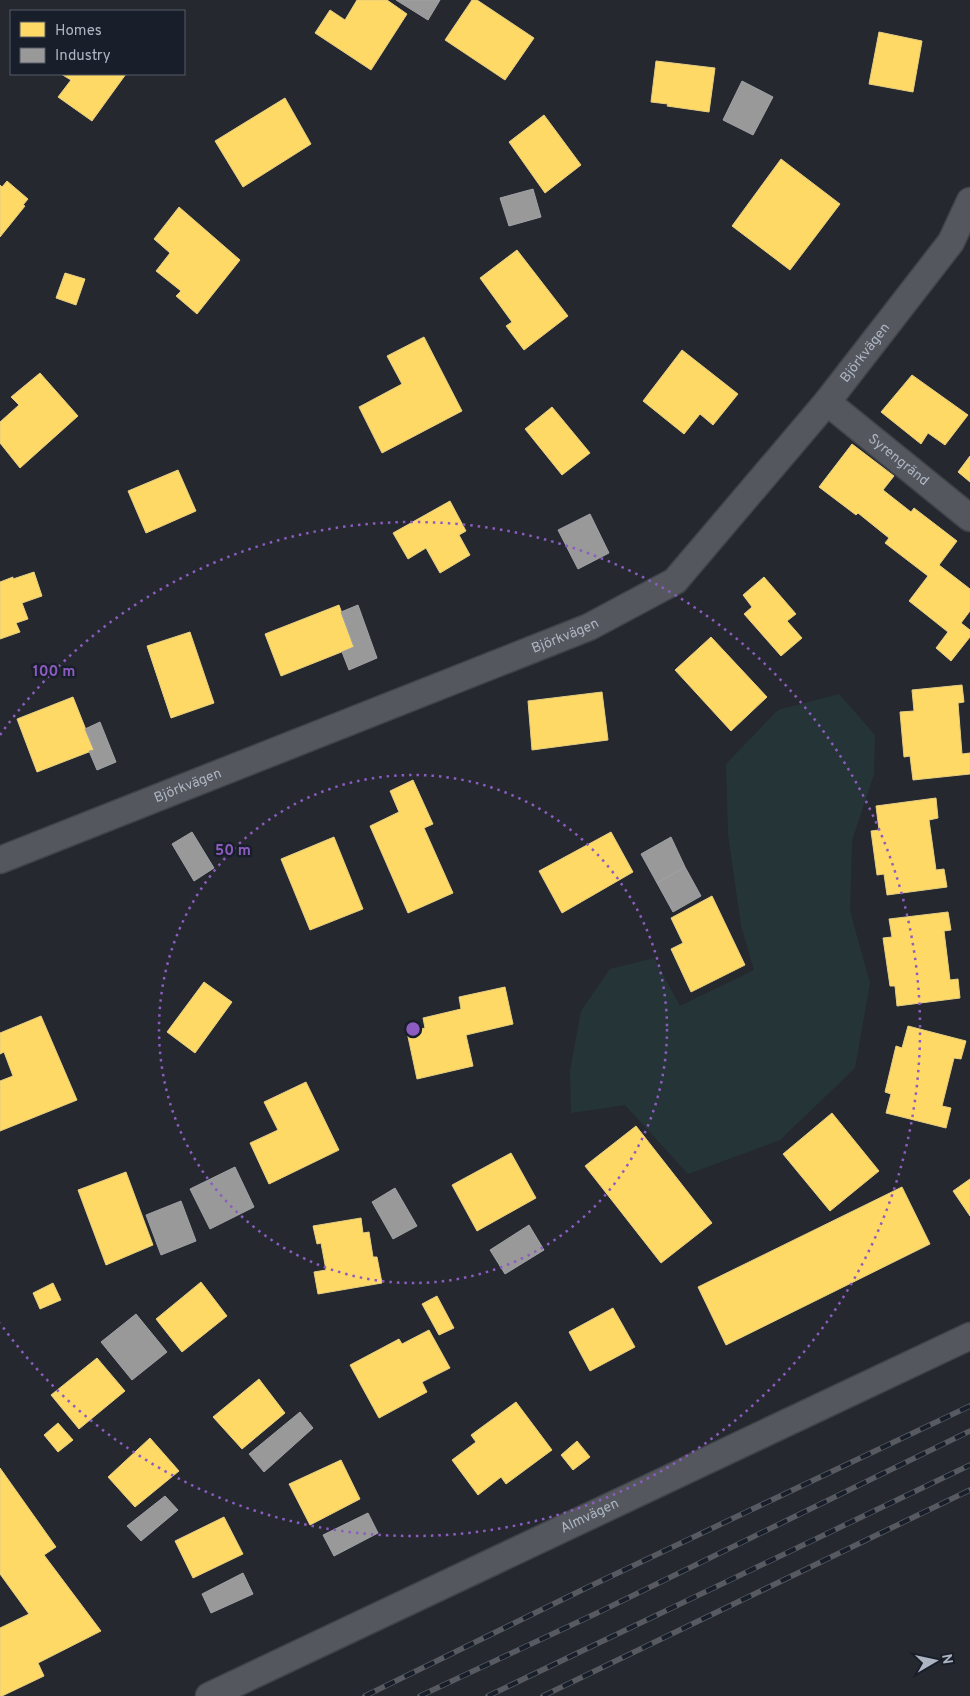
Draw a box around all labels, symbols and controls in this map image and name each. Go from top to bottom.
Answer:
legend [10,10,185,75]
text: Homes [55,22,102,41]
text: Industry [55,47,111,66]
street label: Björkvägen [837,320,894,386]
street label: Syrengränd [865,430,932,490]
street label: Björkvägen [529,615,602,657]
text: 100 m [33,663,75,682]
street label: Björkvägen [152,765,224,807]
text: 50 m [215,842,251,861]
centre of rings [404,1020,422,1038]
street label: Almvägen [558,1495,622,1537]
north arrow [910,1636,960,1686]
text: N [937,1653,956,1666]

